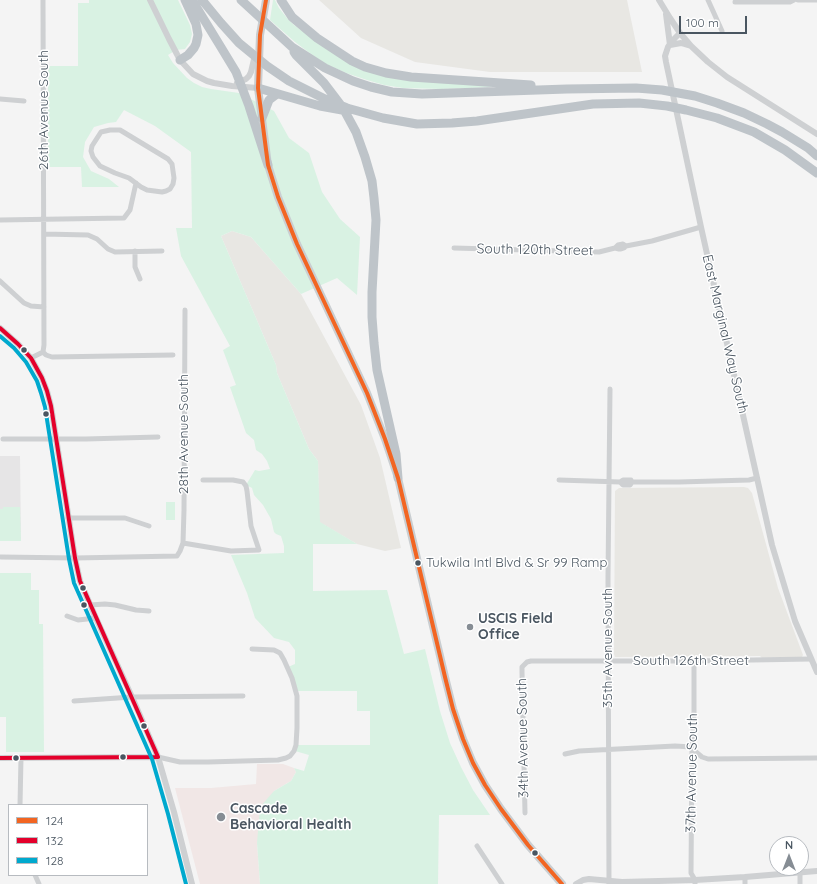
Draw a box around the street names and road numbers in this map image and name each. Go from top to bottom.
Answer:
street label: 26th Avenue South [36,50,52,170]
street label: South 120th Street [476,241,594,259]
street label: East Marginal Way South [699,253,751,415]
street label: 28th Avenue South [176,374,192,494]
street label: 35th Avenue South [600,588,616,708]
street label: South 126th Street [633,653,749,669]
street label: 34th Avenue South [514,678,532,798]
street label: 37th Avenue South [683,713,701,833]

